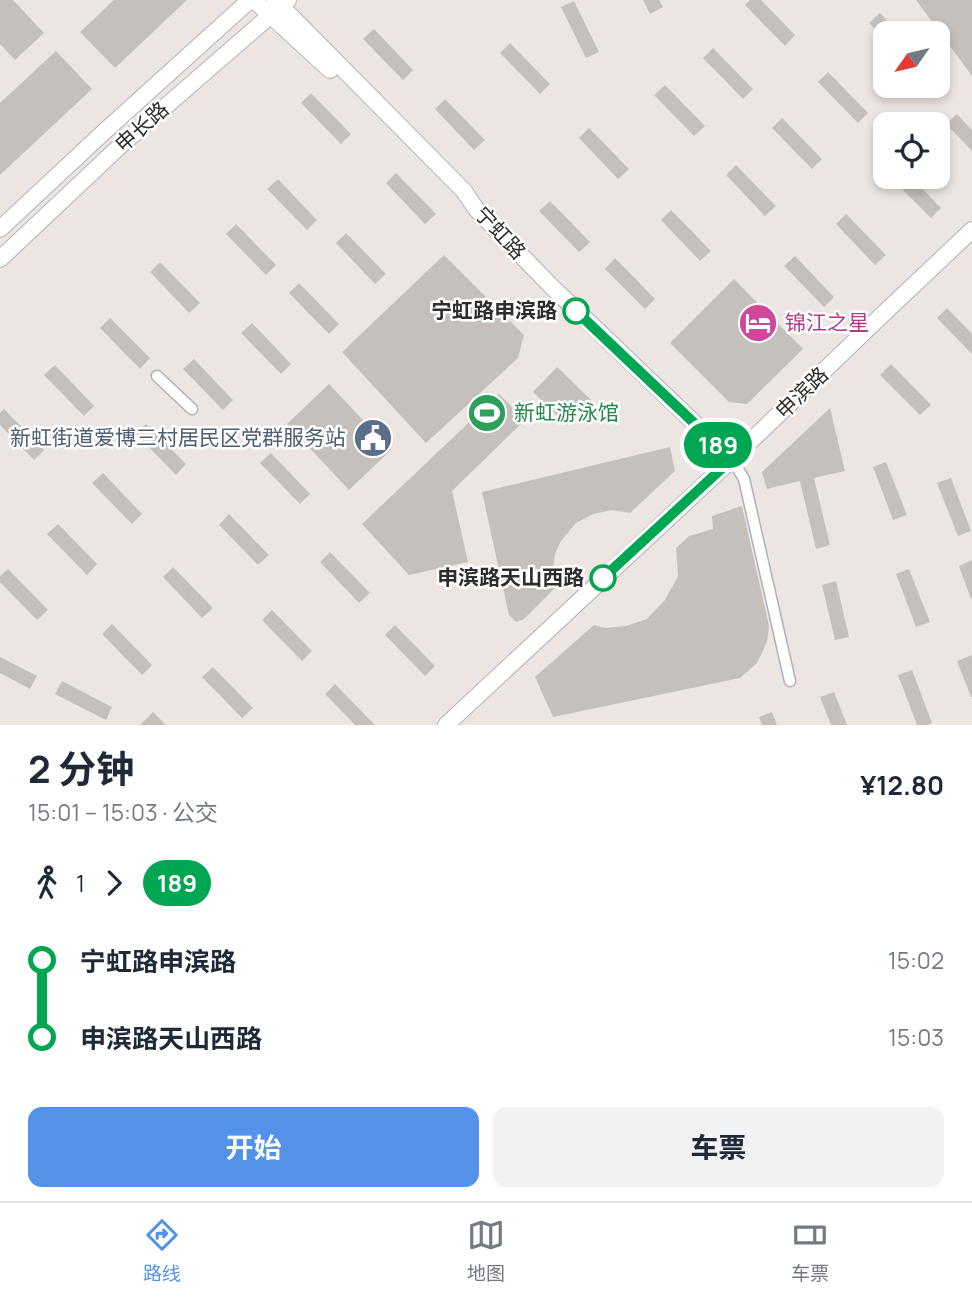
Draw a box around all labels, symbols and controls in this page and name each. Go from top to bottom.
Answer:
north arrow [873,21,950,98]
map controls [873,21,950,189]
street label: 申长路 [109,95,174,158]
button: locate [873,112,950,189]
street label: 宁虹路 [469,200,532,265]
place label: 宁虹路申滨路 [431,296,557,324]
marker: 宁虹路申滨路 [563,298,589,324]
hotel icon: 锦江之星 [737,302,779,344]
place label: 锦江之星 [785,308,869,336]
street label: 申滨路 [769,360,834,424]
sports icon: 新虹游泳馆 [466,392,508,434]
place label: 新虹游泳馆 [514,398,619,426]
public building icon: 新虹街道爱博三村居民区党群服务站 [352,417,394,459]
line badge: 189 [678,422,758,468]
place label: 新虹街道爱博三村居民区党群服务站 [10,423,346,451]
text: 189 [698,428,738,461]
place label: 申滨路天山西路 [437,563,584,591]
marker: 申滨路天山西路 [590,565,616,591]
text: 2 分钟 [28,742,134,794]
text: ¥12.80 [860,767,944,803]
text: 15:01 – 15:03 · 公交 [28,796,218,828]
icon: walk [28,864,66,902]
icon: forward [95,864,133,902]
text: 189 [157,866,197,899]
text: 1 [76,867,85,899]
text: 宁虹路申滨路 [80,943,236,979]
text: 15:02 [888,944,944,976]
text: 申滨路天山西路 [80,1020,262,1056]
text: 15:03 [888,1021,944,1053]
button: 开始 [28,1107,479,1187]
button: 车票 [493,1107,944,1187]
tab: 路线 [143,1216,181,1286]
tab: 地图 [467,1216,505,1286]
tab: 车票 [791,1216,829,1286]

